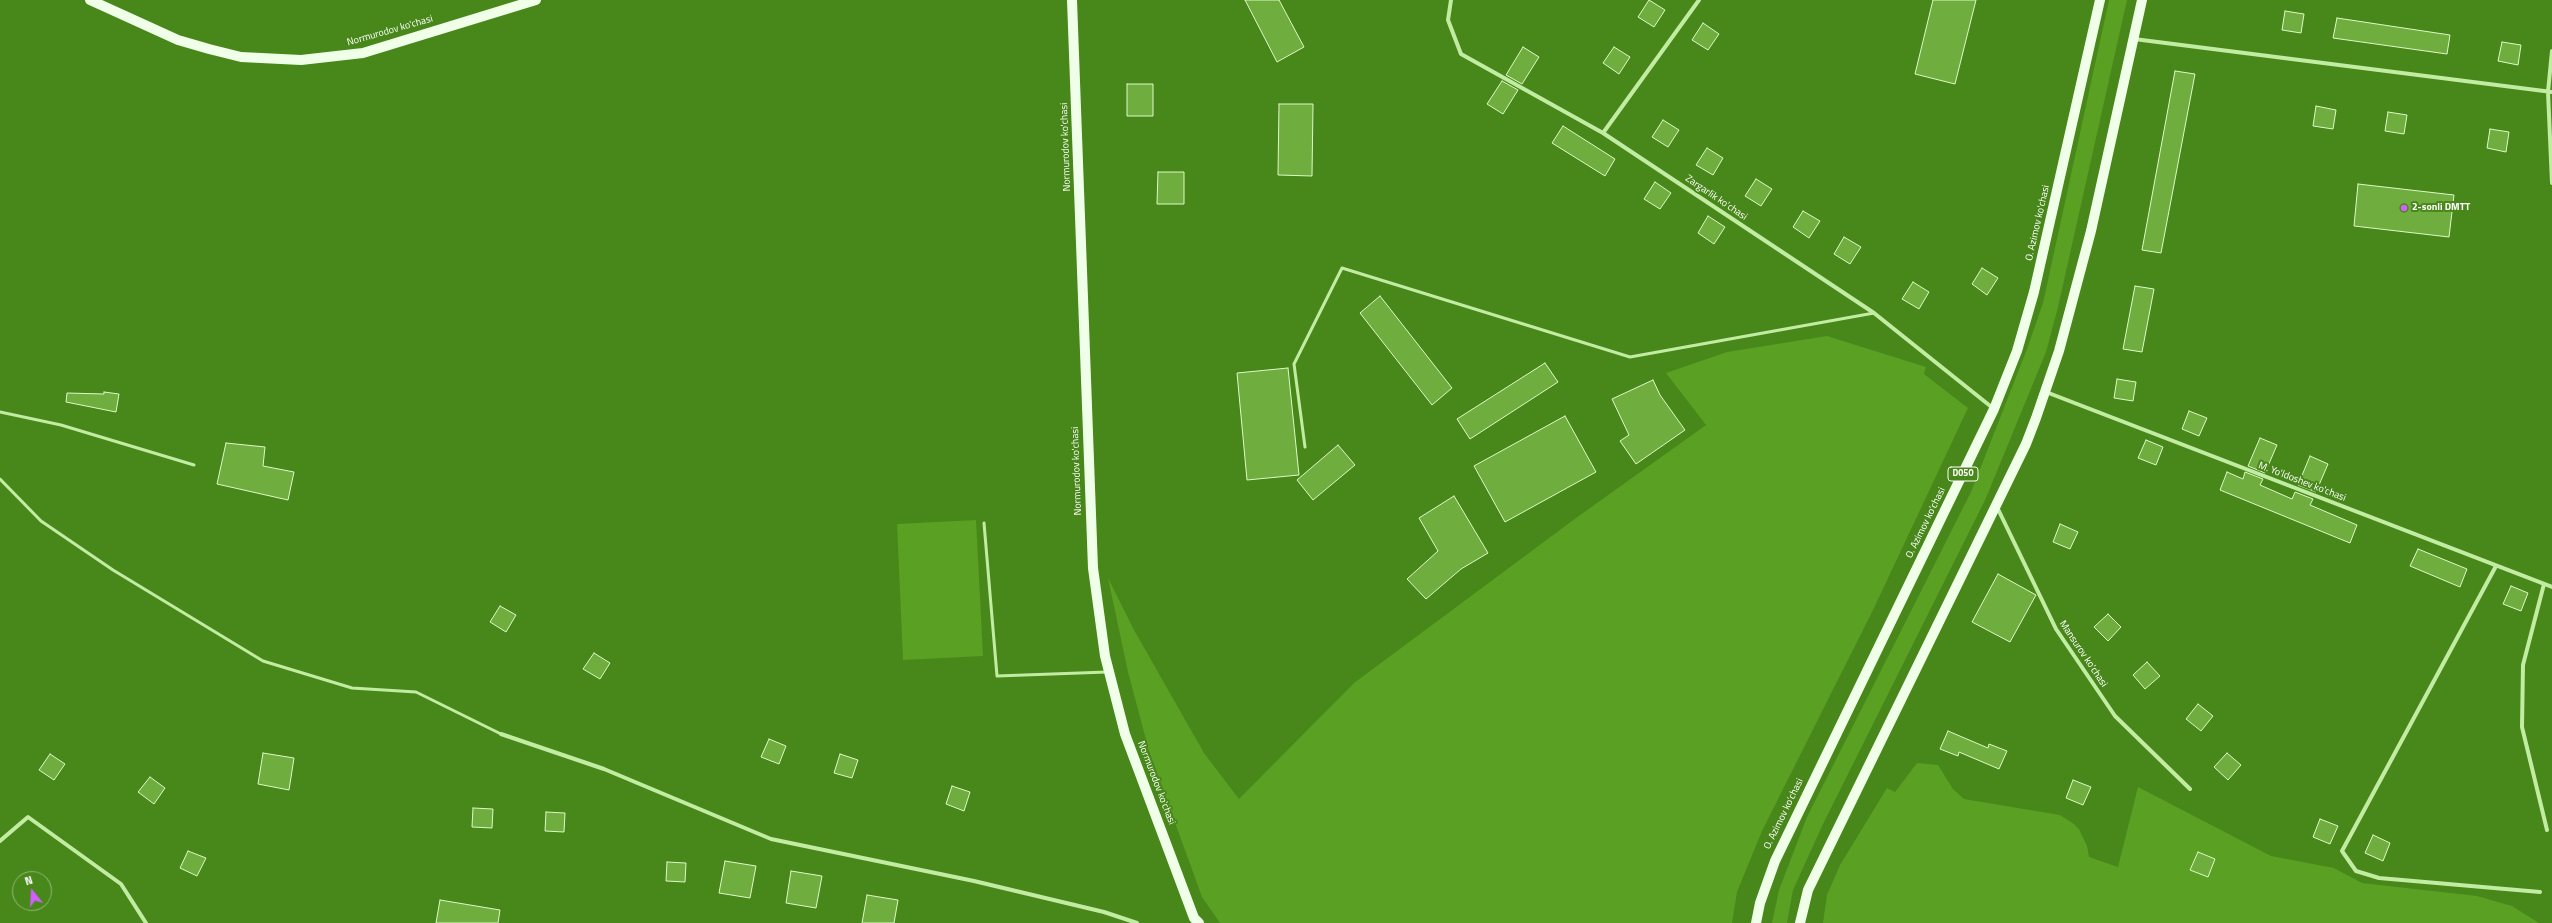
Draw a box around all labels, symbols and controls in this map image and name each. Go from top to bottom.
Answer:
street label: Normurodov ko'chasi [346,13,434,49]
street label: Normurodov ko'chasi [1058,103,1074,191]
street label: Zargarlik ko'chasi [1683,173,1749,223]
street label: O. Azimov ko'chasi [2023,184,2053,262]
place label: 2-sonli DMTT [2412,202,2470,214]
marker: 2-sonli DMTT [2399,203,2409,213]
street label: Normurodov ko'chasi [1069,427,1085,515]
street label: M. Yo'ldoshev ko'chasi [2257,460,2347,504]
road number: D050 [1948,467,1978,481]
street label: O. Azimov ko'chasi [1904,486,1948,560]
street label: Mansurov ko'chasi [2056,618,2110,690]
street label: Normurodov ko'chasi [1135,740,1177,826]
street label: O. Azimov ko'chasi [1762,777,1806,851]
north arrow [12,871,52,911]
text: N [23,872,35,889]

